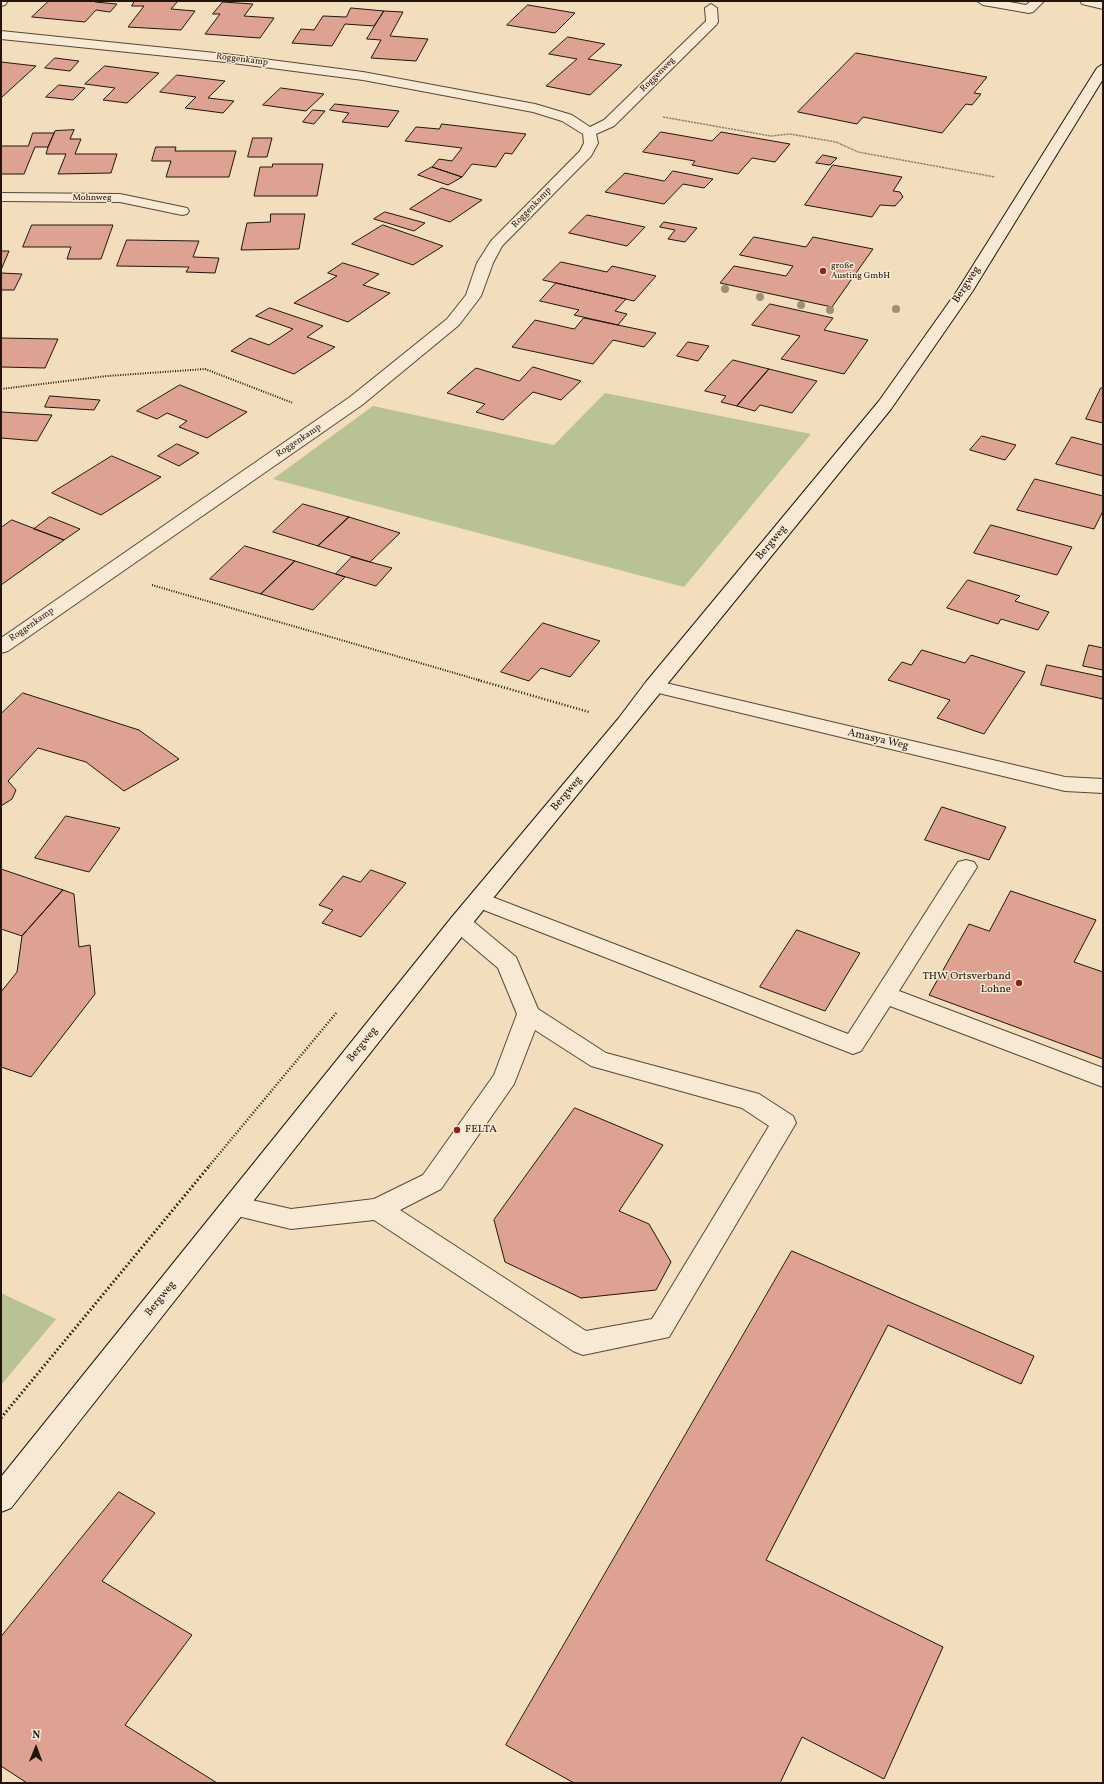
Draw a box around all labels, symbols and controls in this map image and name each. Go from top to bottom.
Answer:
street label: Roggenkamp [215,51,269,69]
street label: Roggenweg [638,55,678,95]
street label: Roggenkamp [510,186,554,230]
street label: Mohnweg [72,193,112,203]
place label: große Austing GmbH [831,261,890,282]
street label: Bergweg [950,264,984,306]
marker: große Austing GmbH [818,266,828,276]
street label: Roggenkamp [274,422,324,460]
street label: Bergweg [754,523,790,563]
street label: Roggenkamp [8,606,56,644]
street label: Amasya Weg [846,727,910,753]
street label: Bergweg [549,774,585,814]
place label: THW Ortsverband Lohne [923,970,1011,996]
marker: THW Ortsverband Lohne [1014,978,1024,988]
street label: Bergweg [345,1025,381,1065]
place label: FELTA [465,1123,497,1137]
marker: FELTA [452,1125,462,1135]
street label: Bergweg [143,1279,179,1319]
north arrow [16,1728,56,1768]
text: N [32,1728,40,1743]

